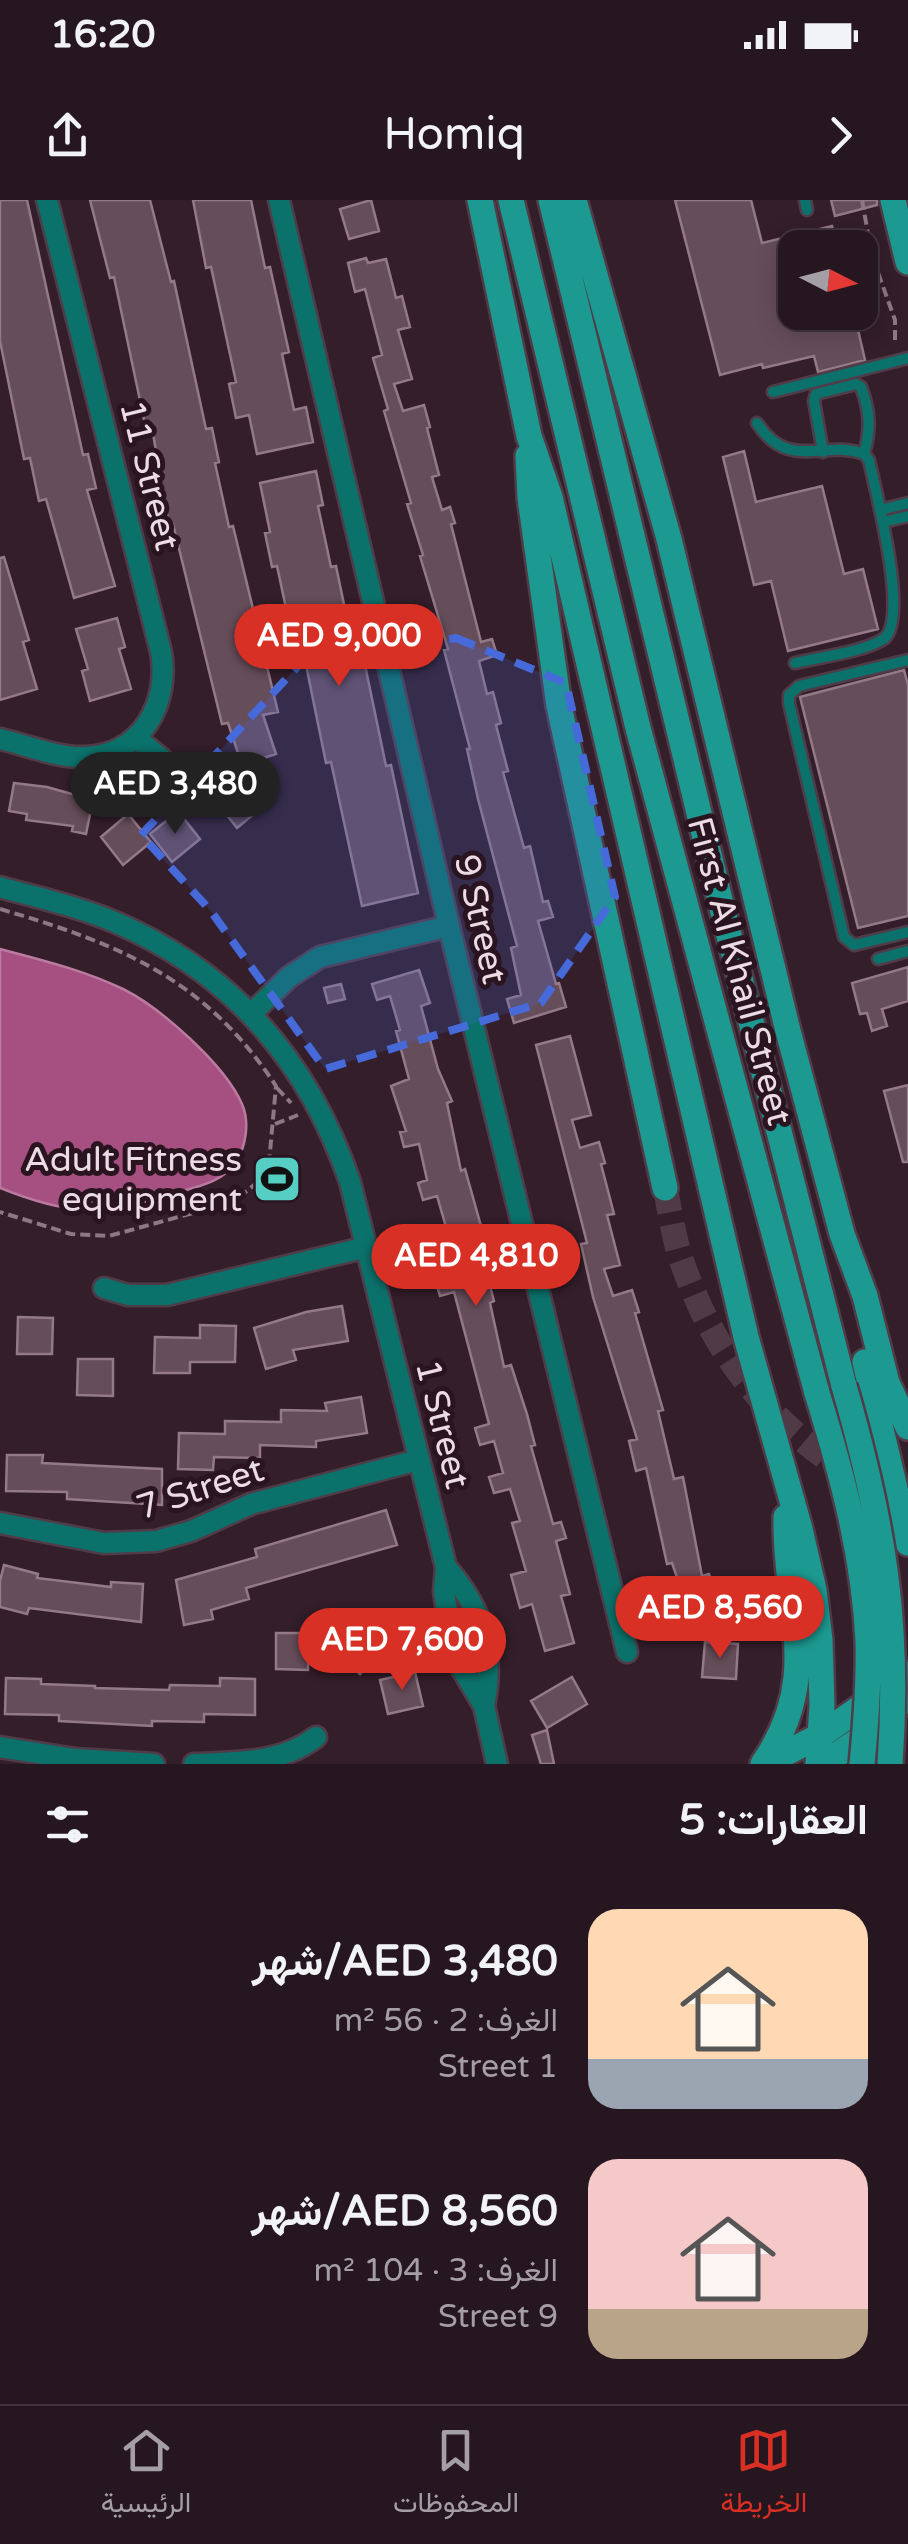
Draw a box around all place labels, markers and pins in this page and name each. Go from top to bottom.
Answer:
pin: AED 9,000 [225,604,453,689]
pin: AED 3,480 [61,752,289,837]
place label: Adult Fitness equipment [24,1139,242,1221]
sports icon: Adult Fitness equipment [251,1153,303,1205]
pin: AED 4,810 [362,1224,590,1309]
pin: AED 8,560 [606,1576,834,1661]
pin: AED 7,600 [288,1608,516,1693]

